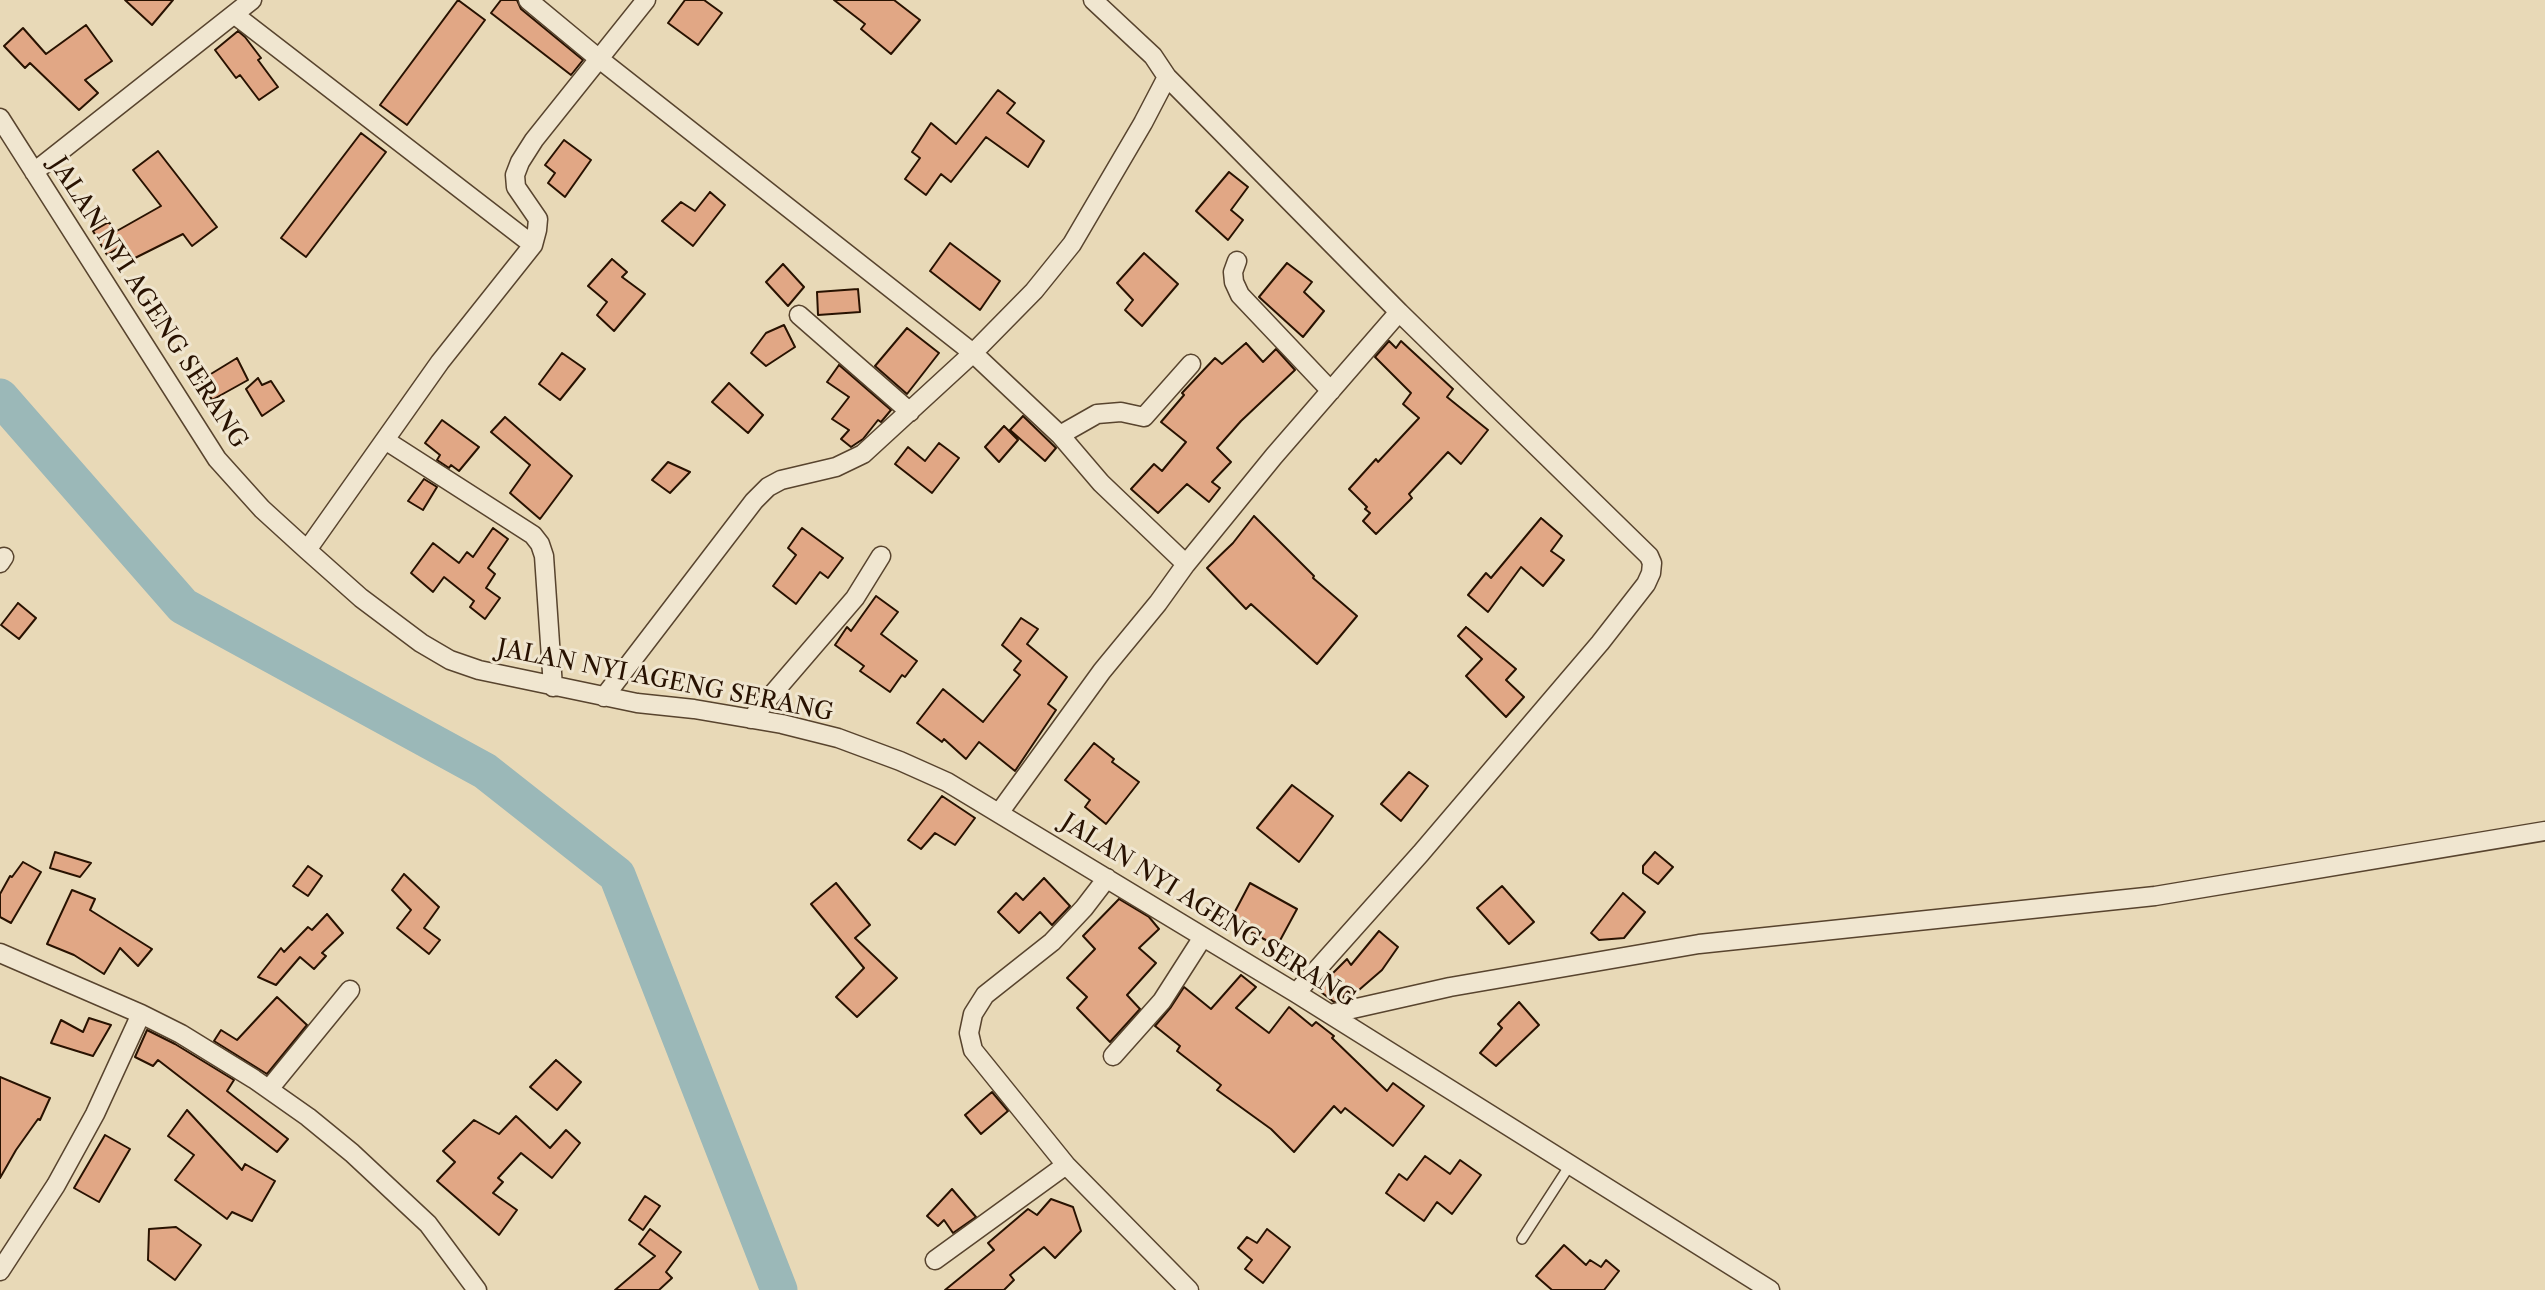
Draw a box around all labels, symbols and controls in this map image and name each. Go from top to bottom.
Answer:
street label: JALAN NYI AGENG SERANG [43,152,253,454]
street label: JALAN NYI AGENG SERANG [495,634,835,728]
street label: JALAN NYI AGENG SERANG [1055,808,1361,1014]

